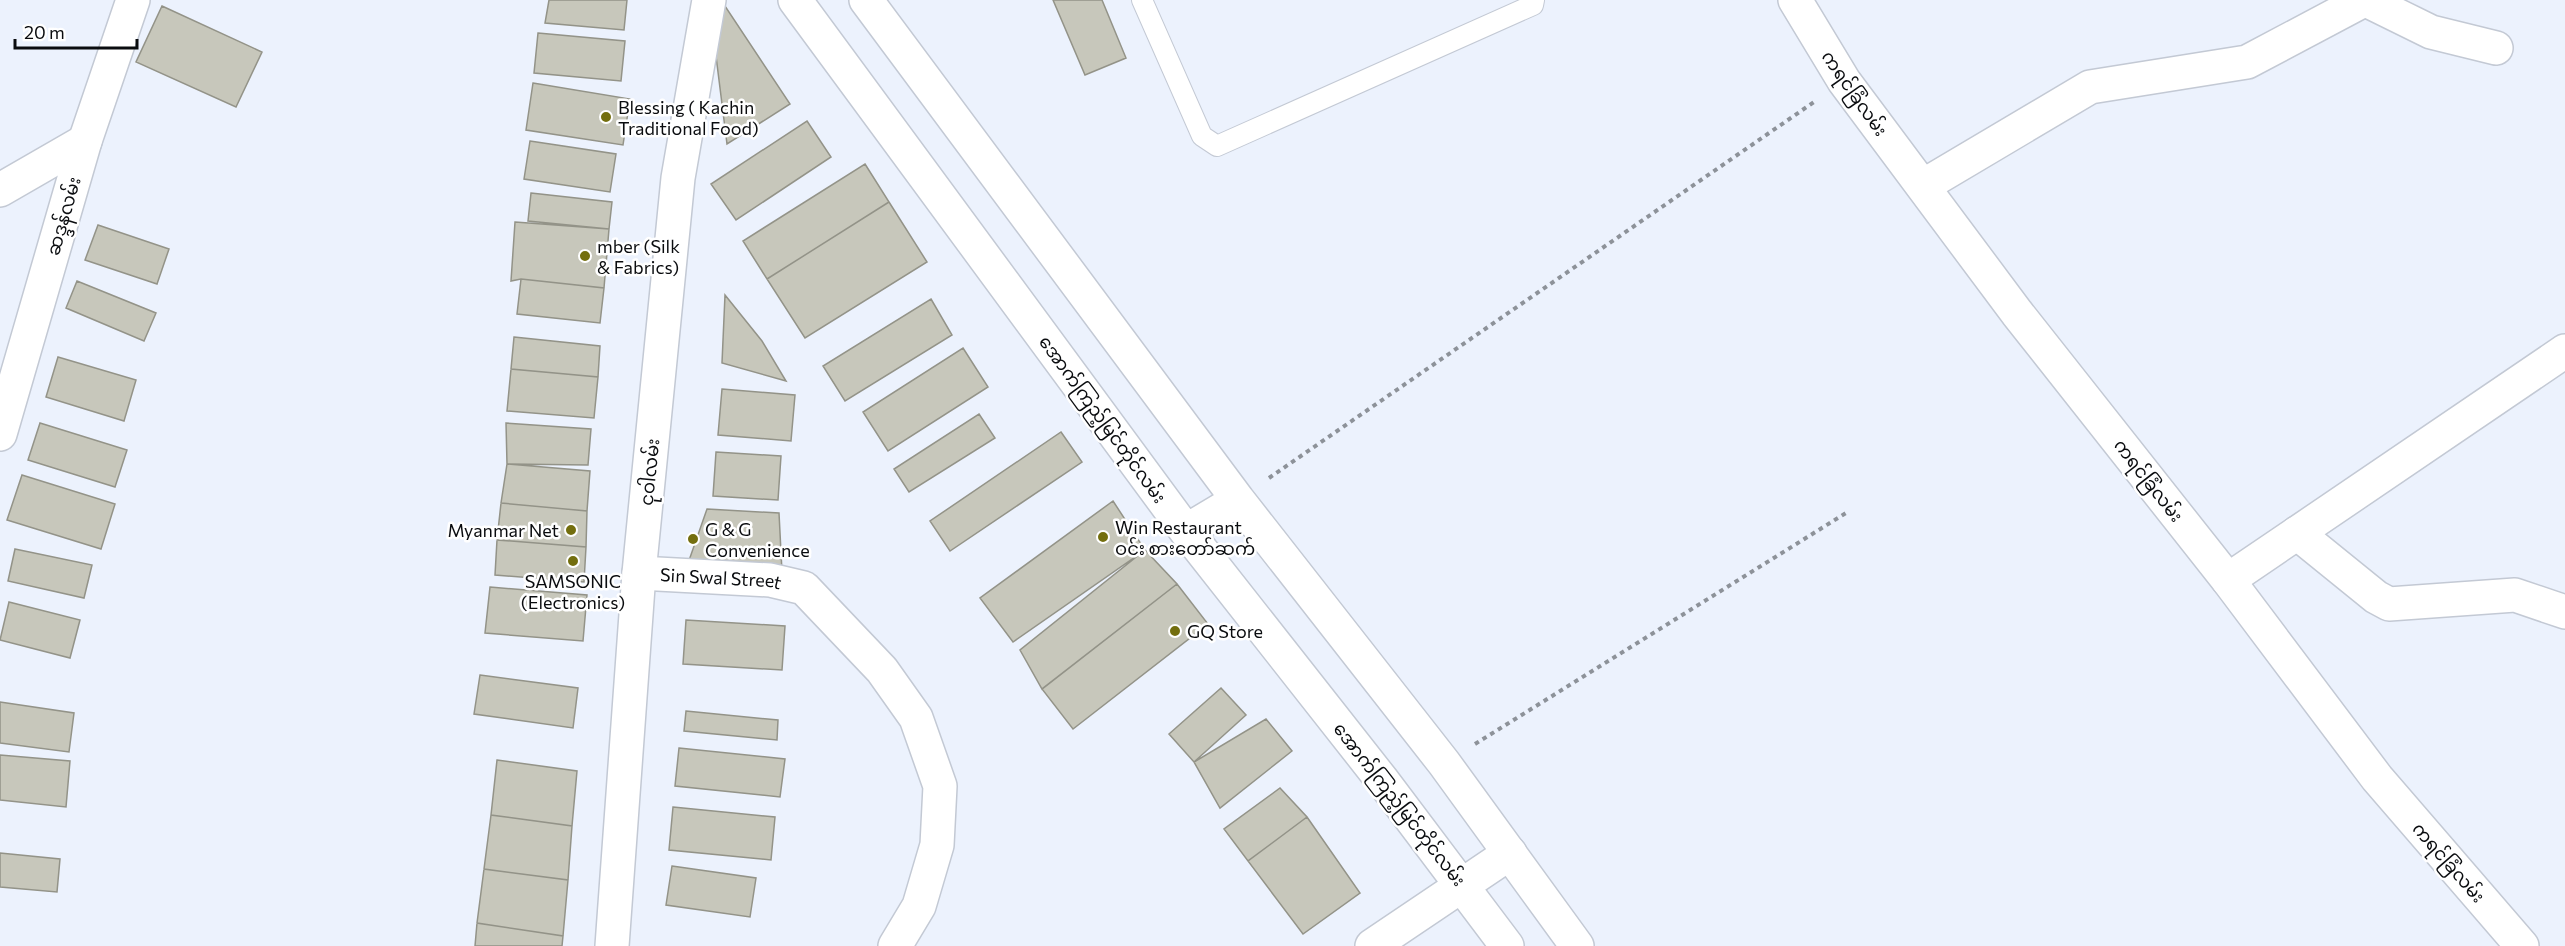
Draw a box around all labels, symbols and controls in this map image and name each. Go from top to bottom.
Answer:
scale bar [15,12,136,50]
text: 20 m [24,21,65,43]
street label: ကရင်ခြံလမ်း [1813,45,1893,143]
place label: Blessing ( Kachin Traditional Food) [618,96,759,139]
marker: Blessing ( Kachin Traditional Food) [599,110,613,124]
street label: ဆဒ္ဒန်လမ်း [40,174,90,259]
place label: mber (Silk & Fabrics) [597,235,680,278]
marker: mber (Silk & Fabrics) [578,249,592,263]
street label: အောက်ကြည့်မြင်တိုင်လမ်း [1031,330,1173,510]
street label: ကရင်ခြံလမ်း [2106,433,2189,529]
street label: ငုဝါလမ်း [634,437,668,507]
place label: Win Restaurant ဝင်း စားတော်ဆက် [1115,516,1255,559]
place label: G & G Convenience [705,518,810,561]
place label: Myanmar Net [447,519,559,541]
marker: Myanmar Net [564,523,578,537]
marker: Win Restaurant ဝင်း စားတော်ဆက် [1096,530,1110,544]
marker: G & G Convenience [686,532,700,546]
marker: SAMSONIC (Electronics) [566,554,580,568]
street label: Sin Swal Street [660,563,784,593]
place label: SAMSONIC (Electronics) [521,570,625,613]
place label: GQ Store [1187,620,1263,642]
marker: GQ Store [1168,624,1182,638]
street label: အောက်ကြည့်မြင်တိုင်လမ်း [1325,717,1472,893]
street label: ကရင်ခြံလမ်း [2404,817,2491,910]

